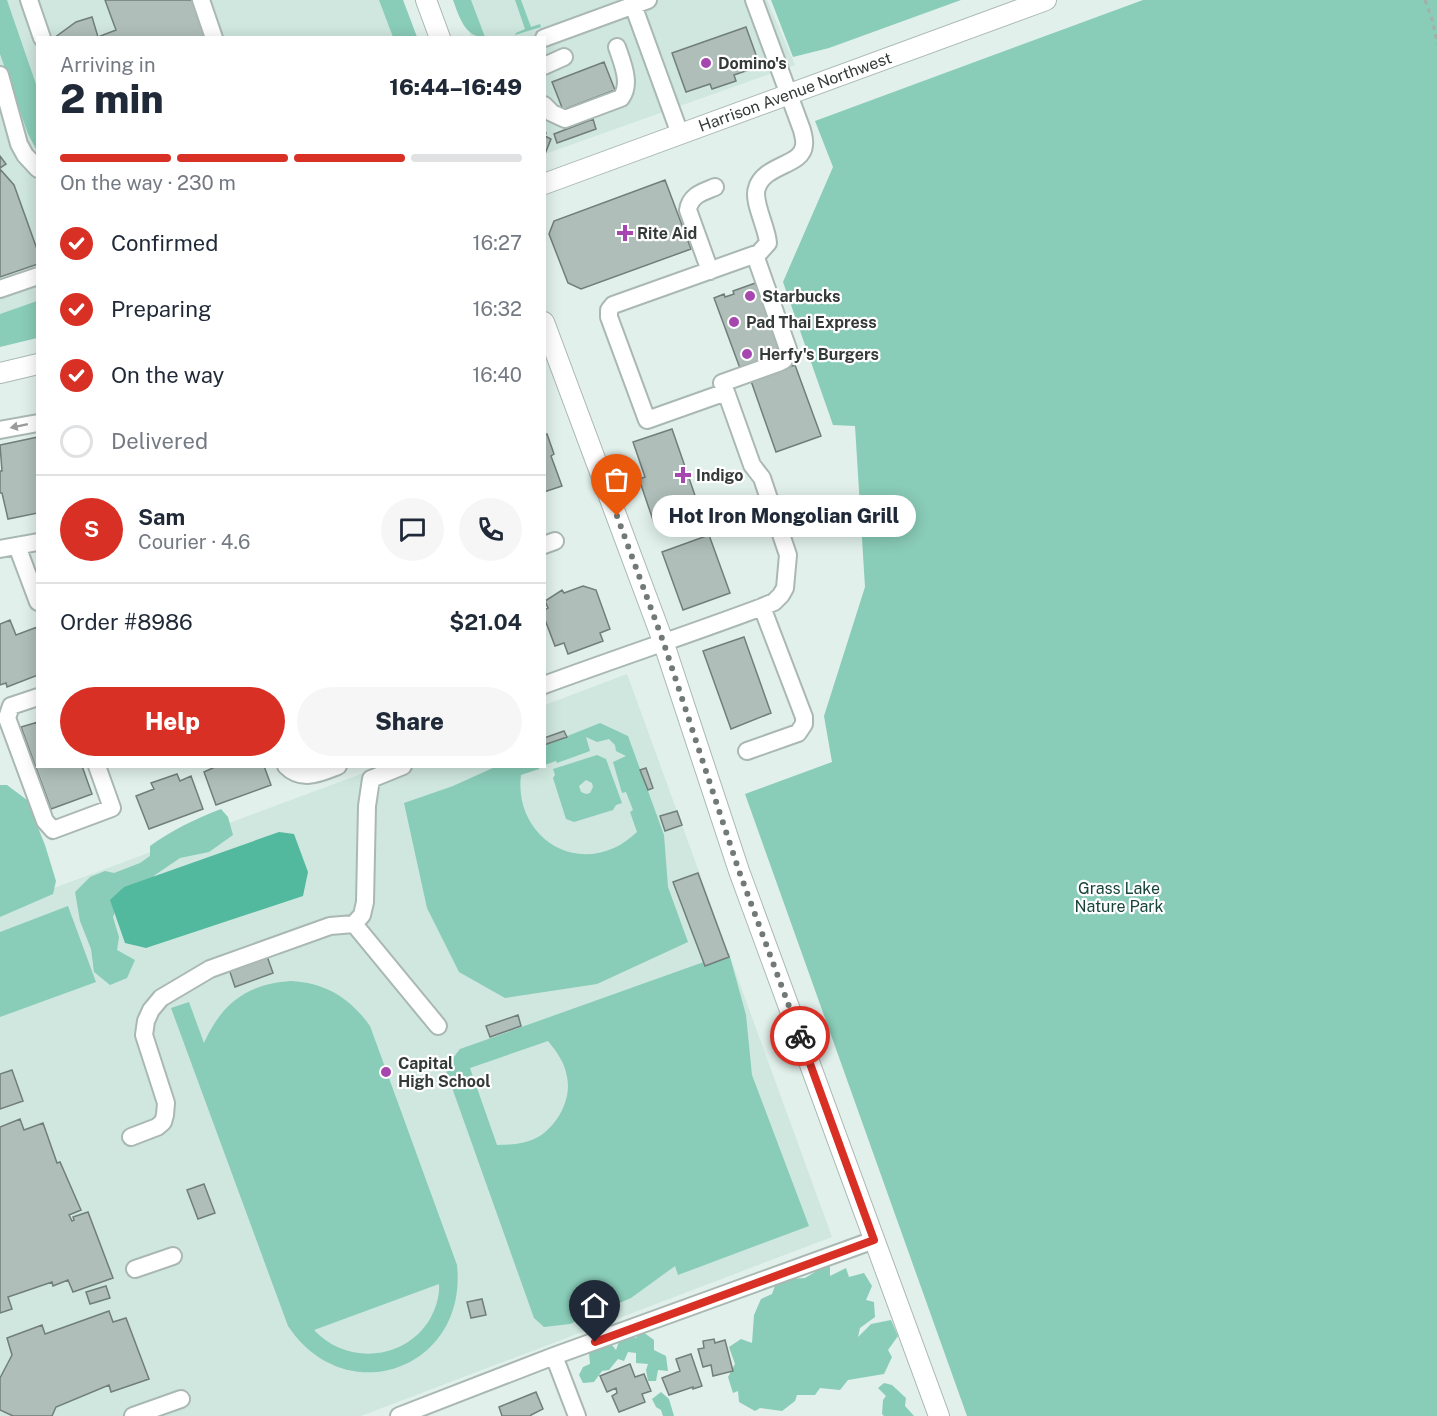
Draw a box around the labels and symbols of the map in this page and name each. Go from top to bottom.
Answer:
street label: Harrison Avenue Northwest [696,48,894,136]
place label: Domino's [718,54,787,73]
marker: Domino's [699,56,713,70]
place label: Rite Aid [637,224,697,243]
marker: Rite Aid [618,226,632,240]
place label: Starbucks [762,287,840,306]
marker: Starbucks [743,289,757,303]
place label: Pad Thai Express [746,313,877,332]
marker: Pad Thai Express [727,315,741,329]
place label: Herfy's Burgers [759,345,879,364]
marker: Herfy's Burgers [740,347,754,361]
one-way arrow [9,422,28,431]
pin [591,454,642,516]
marker: Indigo [674,466,692,484]
place label: Indigo [696,466,743,485]
callout: Hot Iron Mongolian Grill [653,495,917,537]
park label: Grass Lake Nature Park [1074,879,1164,916]
courier [770,1006,830,1066]
place label: Capital High School [398,1054,491,1091]
marker: Capital High School [379,1065,393,1079]
pin [569,1280,620,1342]

